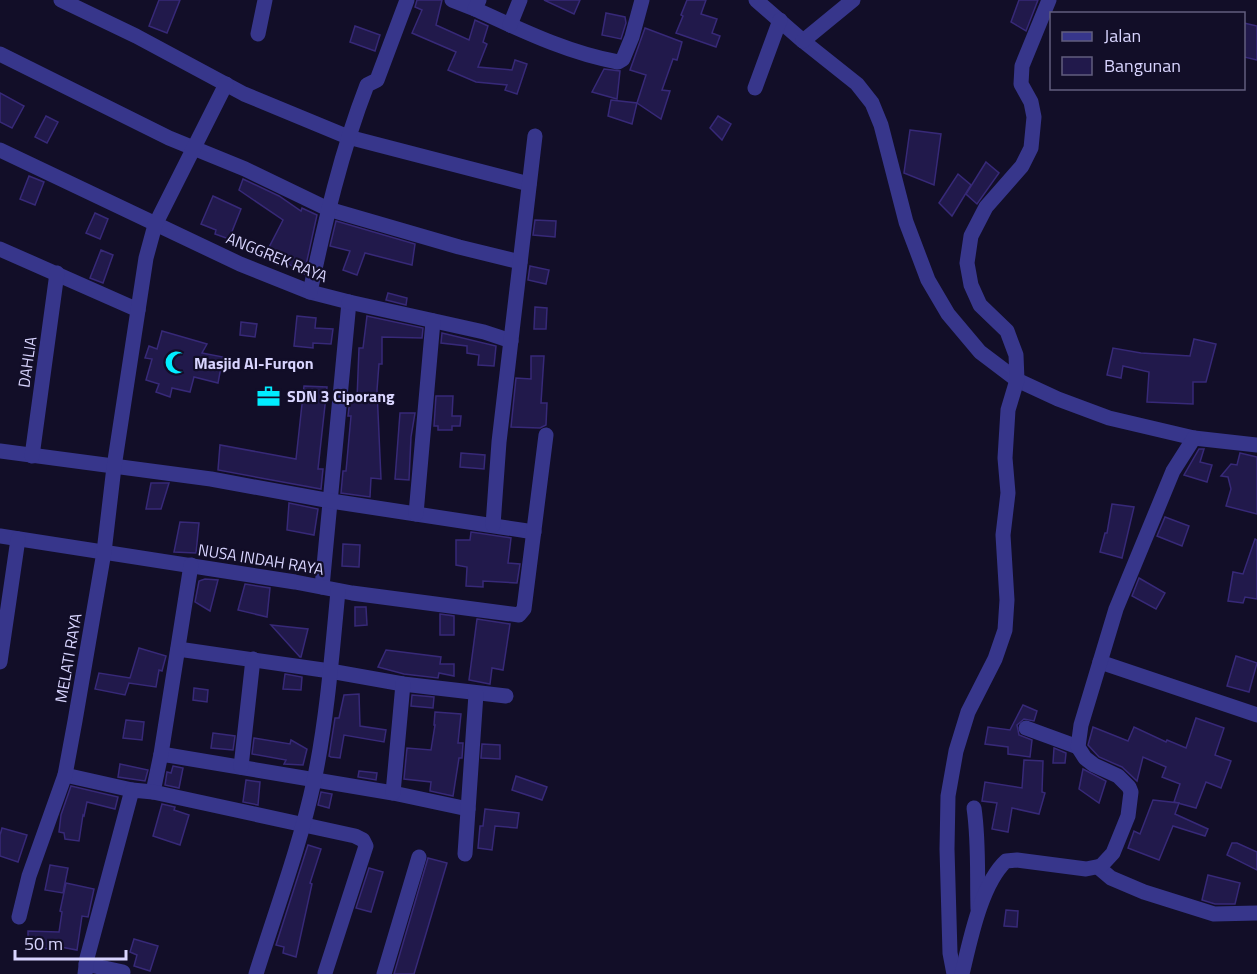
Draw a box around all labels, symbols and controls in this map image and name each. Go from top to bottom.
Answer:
legend [1050,12,1245,90]
text: Jalan [1104,22,1141,49]
text: Bangunan [1104,52,1181,79]
street label: ANGGREK RAYA [223,226,332,288]
street label: DAHLIA [12,334,43,389]
mosque icon: Masjid Al-Furqon [163,350,189,376]
place label: Masjid Al-Furqon [194,351,314,375]
office icon: SDN 3 Ciporang [256,383,282,409]
place label: SDN 3 Ciporang [287,384,395,408]
street label: NUSA INDAH RAYA [196,537,326,581]
street label: MELATI RAYA [48,611,88,705]
scale bar [15,923,126,961]
text: 50 m [24,930,63,957]

